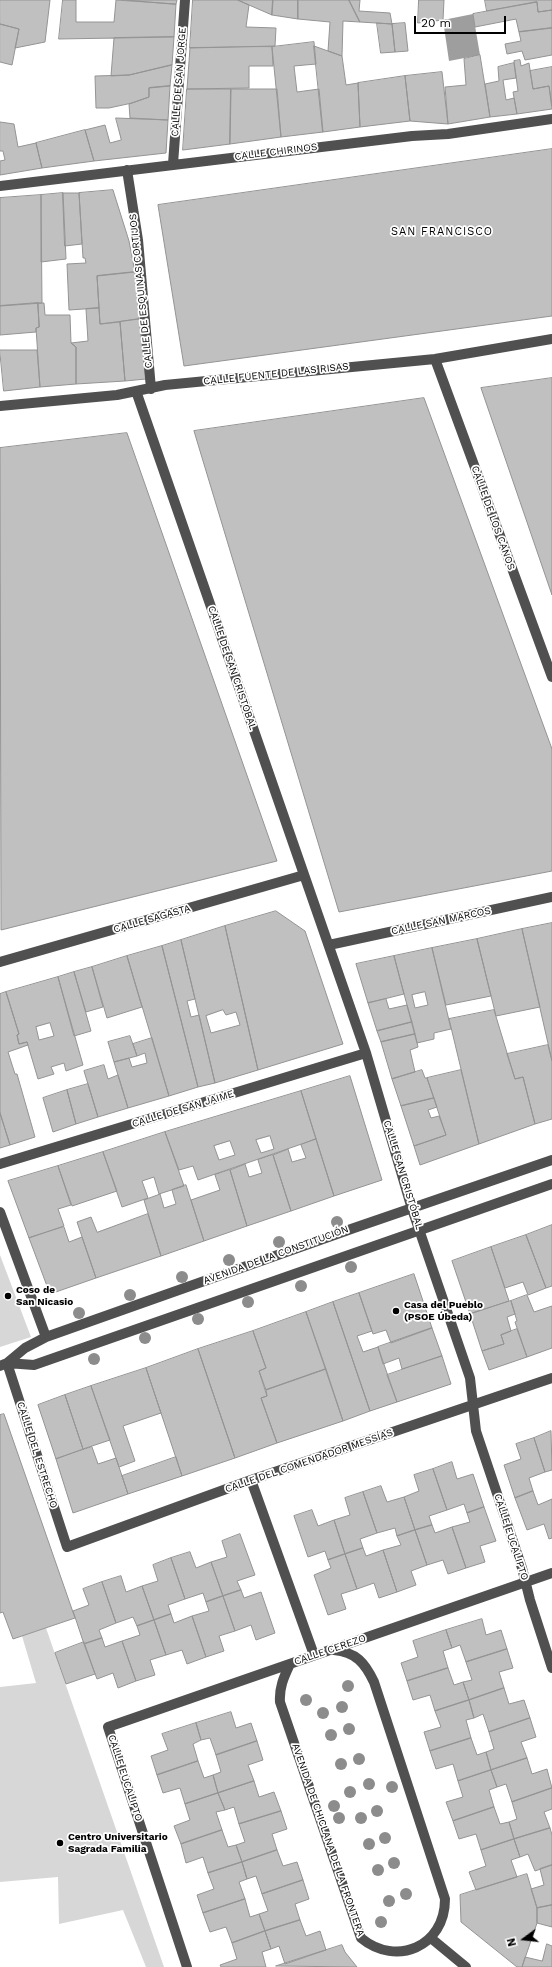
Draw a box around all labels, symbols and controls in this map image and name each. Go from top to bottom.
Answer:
scale bar [416,8,508,34]
text: 20 m [421,16,451,30]
street label: CALLE DE SAN JORGE [169,27,189,137]
street label: CALLE CHIRINOS [234,141,318,163]
street label: CALLE DE ESQUINAS CORTIJOS [127,213,155,369]
district label: SAN FRANCISCO [391,225,493,239]
street label: CALLE FUENTE DE LAS RISAS [203,360,349,388]
street label: CALLE DE LOS CANOS [469,464,517,572]
street label: CALLE DE SAN CRISTÓBAL [205,604,259,732]
street label: CALLE SAGASTA [112,902,192,936]
street label: CALLE SAN MARCOS [390,905,492,937]
street label: CALLE DE SAN JAIME [131,1088,235,1130]
street label: CALLE SAN CRISTÓBAL [381,1119,425,1231]
street label: AVENIDA DE LA CONSTITUCIÓN [202,1223,350,1287]
place label: Coso de San Nicasio [16,1284,73,1308]
marker: Coso de San Nicasio [3,1291,13,1301]
place label: Casa del Pueblo (PSOE Úbeda) [404,1299,483,1322]
marker: Casa del Pueblo (PSOE Úbeda) [391,1306,401,1316]
street label: CALLE DEL ESTRECHO [14,1400,60,1510]
street label: CALLE DEL COMENDADOR MESSÍAS [223,1427,395,1495]
street label: CALLE EUCALIPTO [491,1492,531,1582]
street label: CALLE CEREZO [293,1632,367,1668]
street label: CALLE EUCALIPTO [105,1733,145,1823]
street label: AVENIDA DE CHICLANA DE LA FRONTERA [289,1742,367,1938]
place label: Centro Universitario Sagrada Familia [68,1831,168,1854]
marker: Centro Universitario Sagrada Familia [55,1838,65,1848]
north arrow [504,1919,544,1959]
text: N [505,1937,519,1948]

